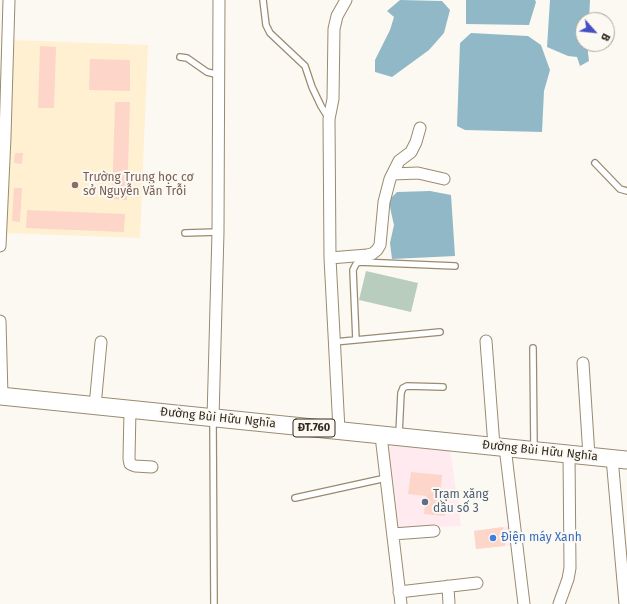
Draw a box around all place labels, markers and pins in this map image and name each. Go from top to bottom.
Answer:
place label: Trường Trung học cơ sở Nguyễn Văn Trỗi [83,171,194,199]
marker: Trường Trung học cơ sở Nguyễn Văn Trỗi [70,180,80,190]
place label: Trạm xăng dầu số 3 [433,488,488,516]
marker: Trạm xăng dầu số 3 [420,497,430,507]
place label: Điện máy Xanh [501,531,582,545]
marker: Điện máy Xanh [488,533,498,543]

